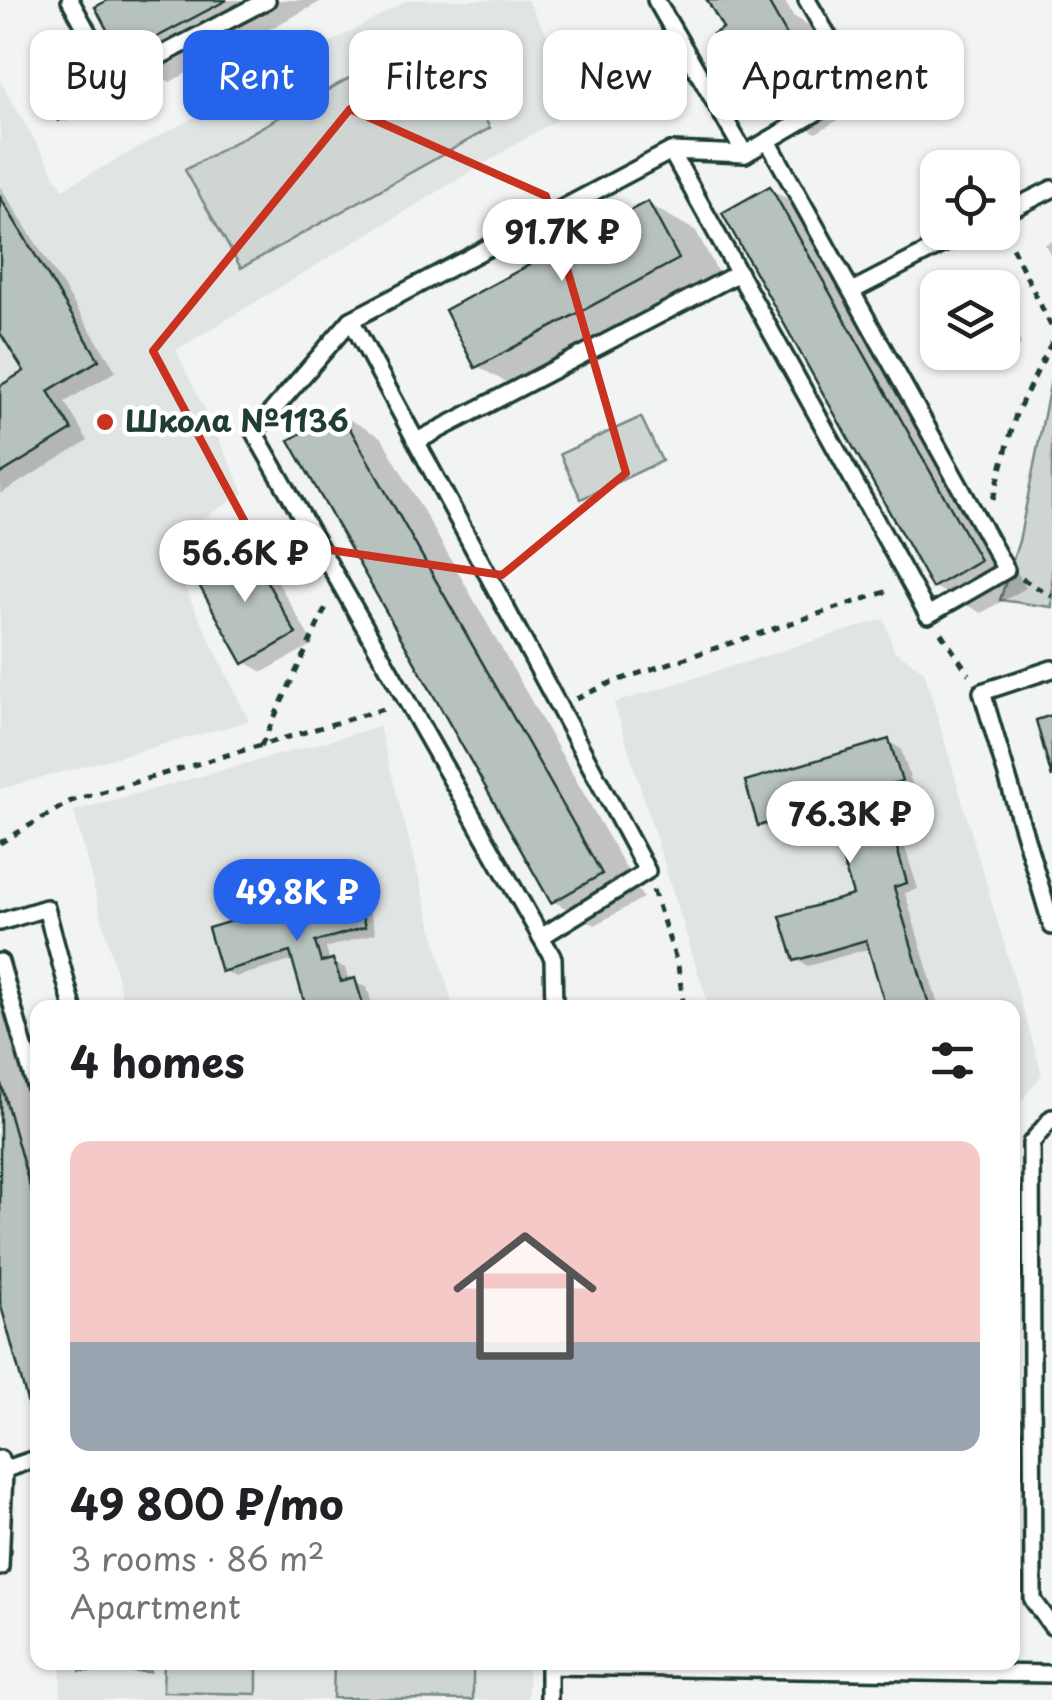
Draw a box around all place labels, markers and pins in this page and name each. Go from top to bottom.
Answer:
pin: 91.7K ₽ [470,199,654,284]
place label: Школа №1136 [125,397,349,442]
marker: Школа №1136 [94,411,116,433]
pin: 56.6K ₽ [153,520,337,605]
pin: 76.3K ₽ [758,781,942,866]
pin: 49.8K ₽ [205,859,389,944]

